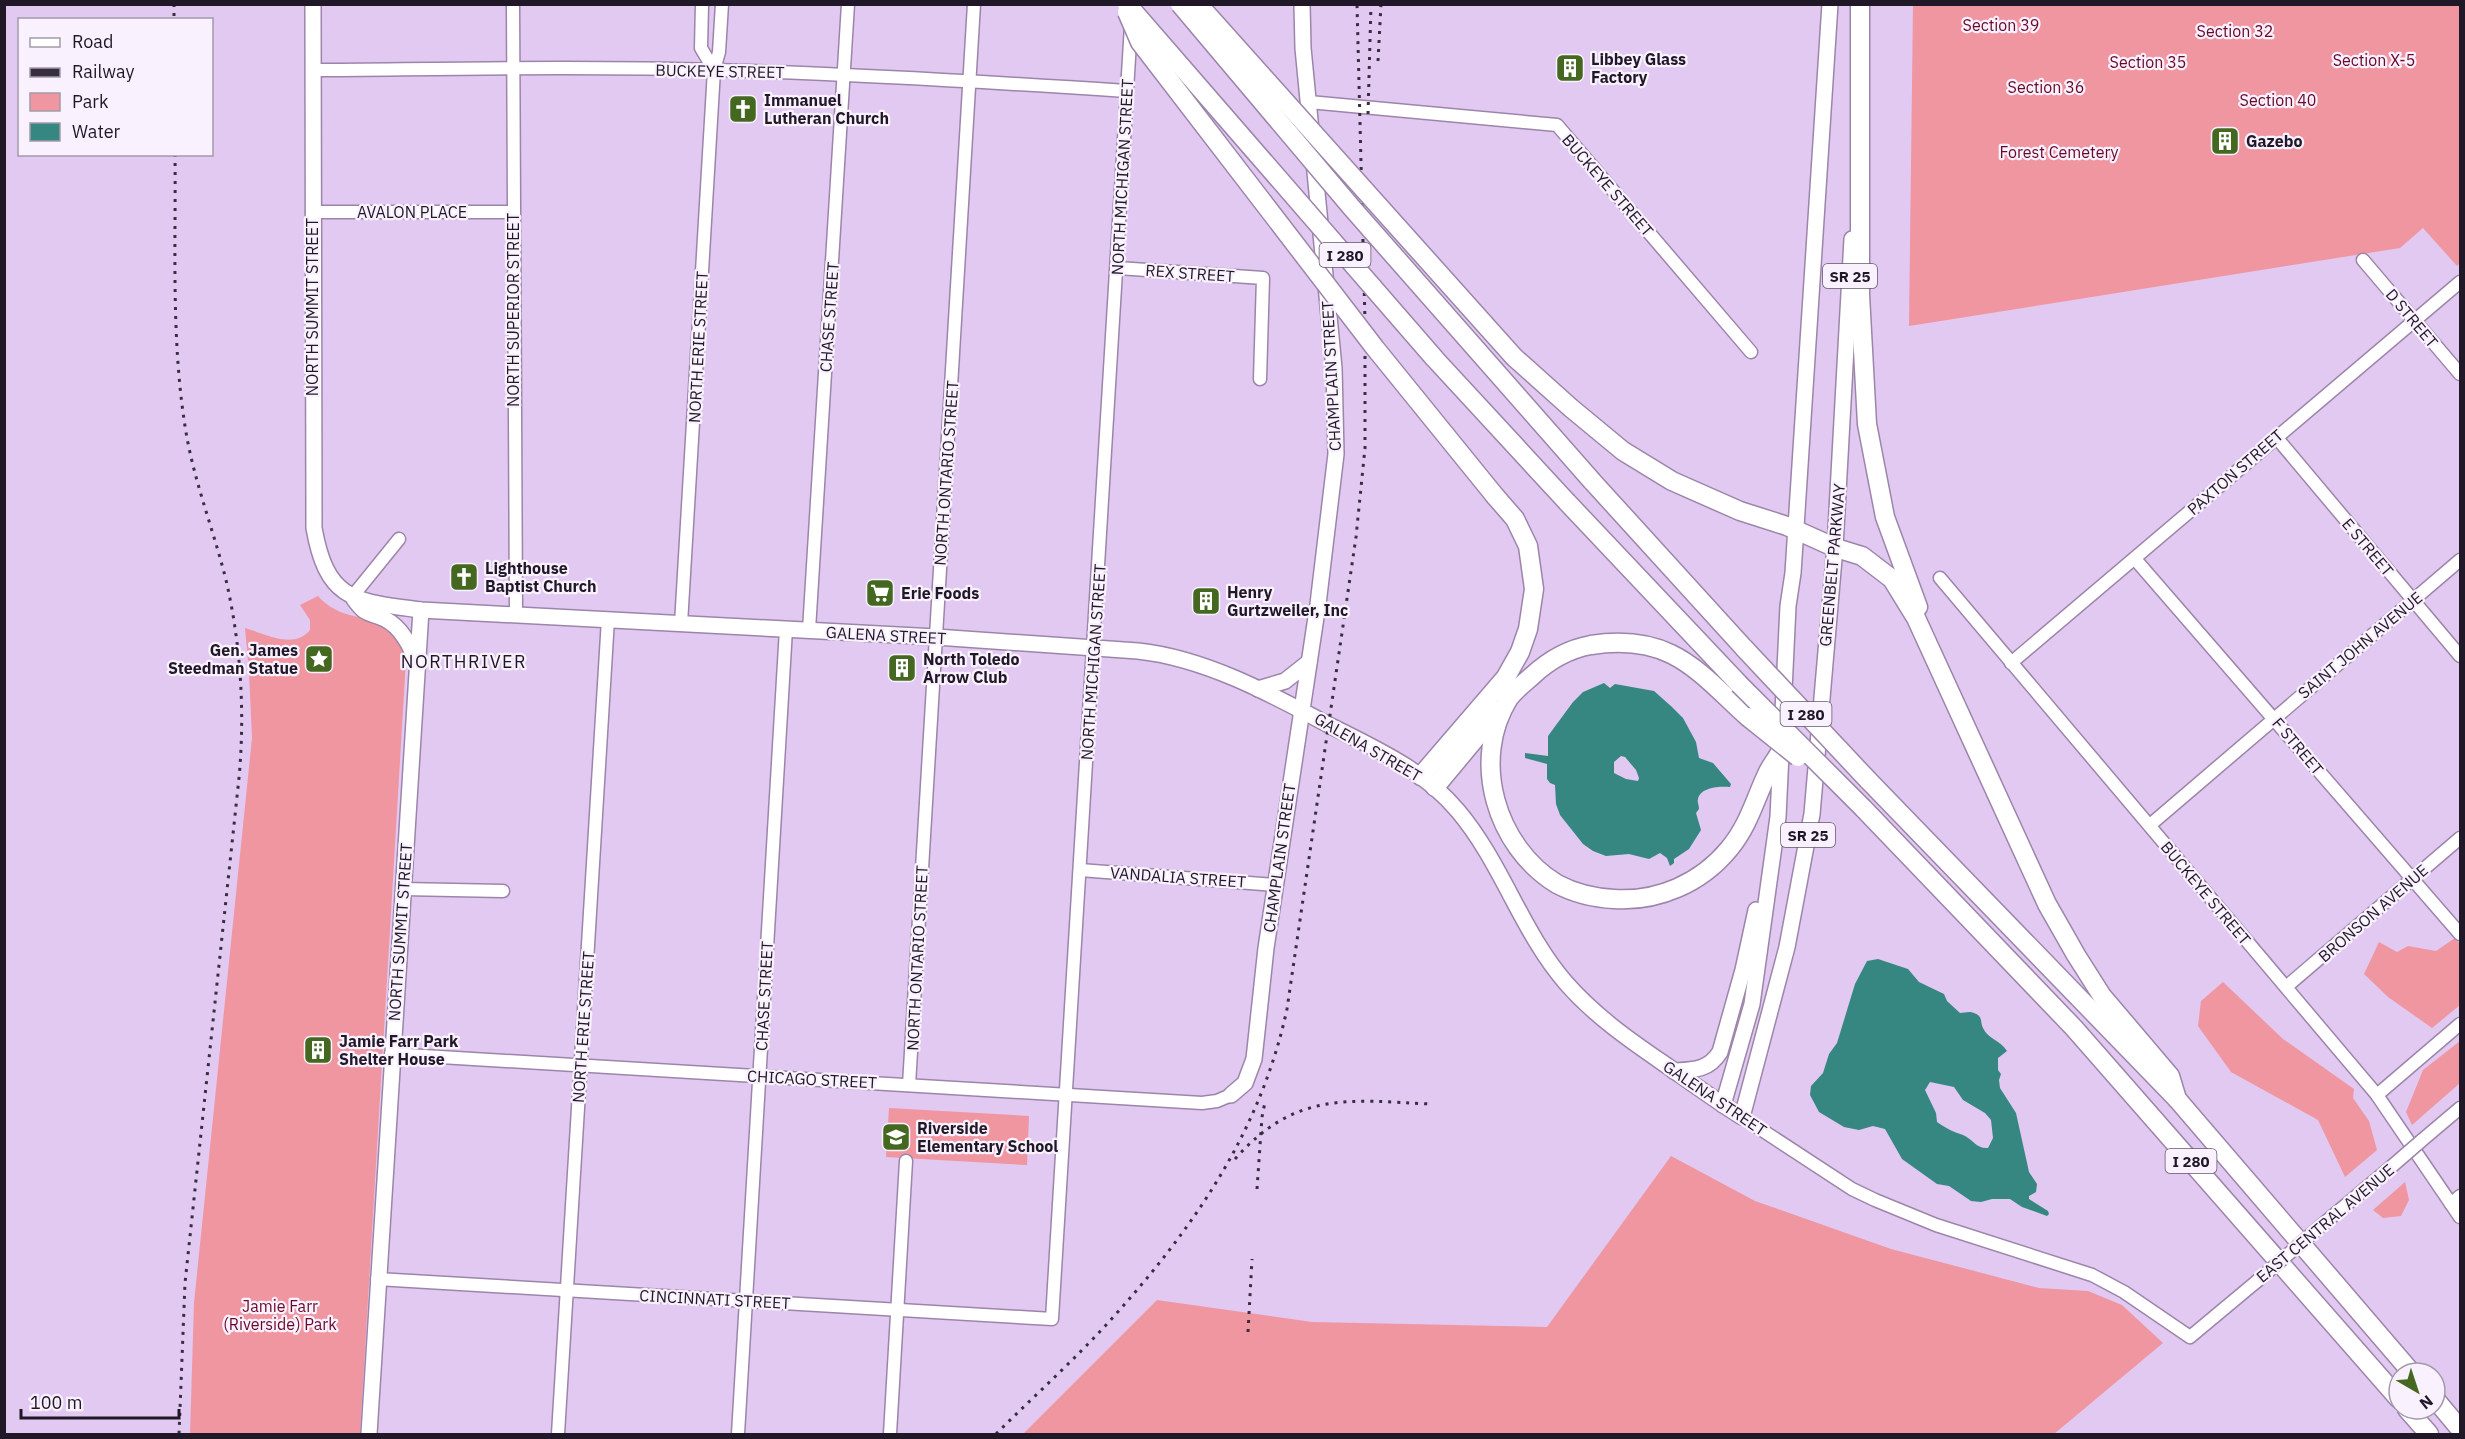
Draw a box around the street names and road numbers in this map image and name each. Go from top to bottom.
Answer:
street label: BUCKEYE STREET [655,60,785,82]
street label: NORTH MICHIGAN STREET [1107,78,1137,276]
street label: BUCKEYE STREET [1558,130,1658,240]
street label: AVALON PLACE [357,202,467,222]
street label: NORTH SUPERIOR STREET [503,213,523,407]
street label: NORTH SUMMIT STREET [302,218,322,396]
road number: I 280 [1320,243,1370,267]
street label: REX STREET [1145,260,1235,286]
street label: CHASE STREET [815,261,843,373]
road number: SR 25 [1823,264,1877,288]
street label: NORTH ERIE STREET [684,271,712,423]
street label: D STREET [2382,284,2442,352]
street label: CHAMPLAIN STREET [1317,300,1345,452]
street label: NORTH ONTARIO STREET [930,380,962,566]
street label: PAXTON STREET [2183,425,2287,519]
street label: GREENBELT PARKWAY [1815,482,1849,647]
street label: E STREET [2338,514,2398,580]
street label: NORTH MICHIGAN STREET [1076,563,1110,761]
street label: SAINT JOHN AVENUE [2294,587,2426,703]
street label: GALENA STREET [825,622,947,648]
road number: I 280 [1780,702,1832,726]
street label: GALENA STREET [1311,708,1425,786]
street label: F STREET [2268,713,2328,779]
street label: CHAMPLAIN STREET [1259,782,1299,934]
road number: SR 25 [1781,823,1835,847]
street label: BUCKEYE STREET [2157,837,2255,949]
street label: NORTH SUMMIT STREET [384,842,416,1022]
street label: BRONSON AVENUE [2314,860,2432,966]
street label: VANDALIA STREET [1109,862,1247,892]
street label: NORTH ONTARIO STREET [902,865,932,1051]
street label: CHASE STREET [751,940,777,1052]
street label: NORTH ERIE STREET [568,950,598,1104]
street label: GALENA STREET [1660,1056,1770,1140]
street label: CHICAGO STREET [747,1066,877,1092]
road number: I 280 [2166,1149,2216,1173]
street label: EAST CENTRAL AVENUE [2252,1159,2398,1287]
street label: CINCINNATI STREET [639,1285,791,1313]

